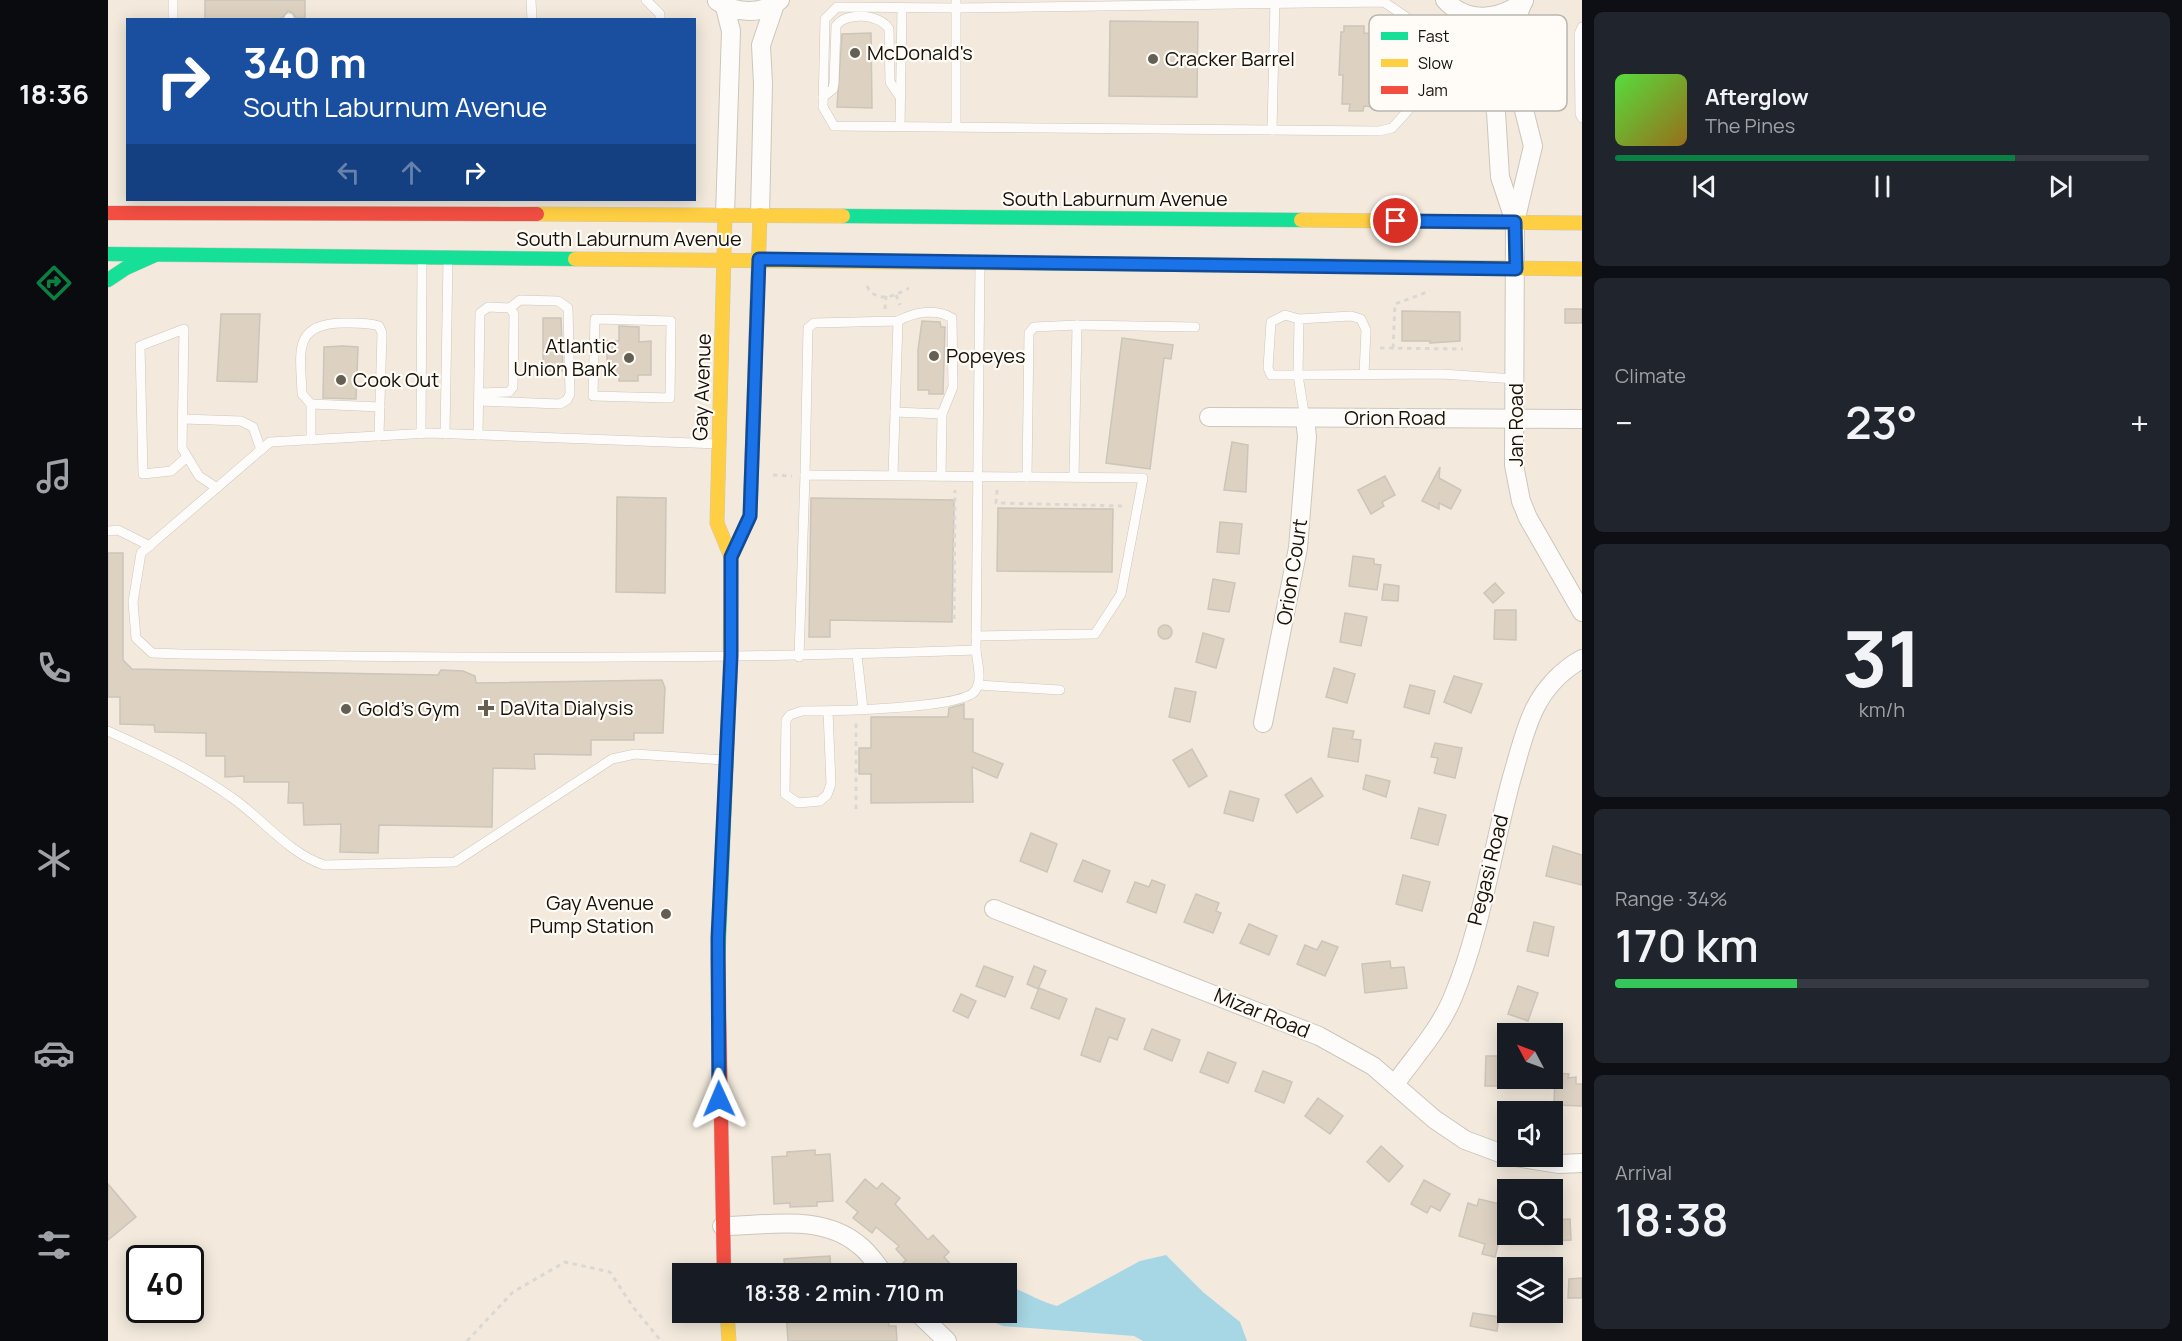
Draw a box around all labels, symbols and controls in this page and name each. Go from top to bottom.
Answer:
legend [1369,15,1567,111]
text: Fast [1418,25,1449,47]
text: 340 m [243,33,367,91]
place label: McDonald's [867,39,973,66]
icon: right [144,42,222,120]
place label: Cracker Barrel [1165,45,1295,72]
marker: McDonald's [848,46,862,60]
marker: Cracker Barrel [1146,52,1160,66]
text: Slow [1418,52,1453,74]
text: 18:36 [19,75,89,112]
text: Jam [1418,79,1448,101]
text: Afterglow [1705,82,1809,112]
text: South Laburnum Avenue [243,88,547,125]
text: The Pines [1705,112,1795,139]
icon: left [332,156,365,189]
icon: ahead [395,156,428,189]
icon: right [458,156,491,189]
icon: previous [1688,170,1721,203]
icon: pause [1866,170,1899,203]
icon: next [2044,170,2077,203]
street label: South Laburnum Avenue [1002,185,1228,212]
pin [1370,195,1421,246]
icon: arrive [1379,204,1412,237]
street label: South Laburnum Avenue [516,225,742,252]
icon: directions [33,262,75,304]
place label: Atlantic Union Bank [514,332,618,382]
street label: Gay Avenue [686,333,717,441]
place label: Popeyes [946,342,1026,369]
marker: Popeyes [927,349,941,363]
marker: Atlantic Union Bank [622,351,636,365]
text: Climate [1615,362,1686,389]
place label: Cook Out [353,366,439,393]
marker: Cook Out [334,373,348,387]
street label: Jan Road [1502,383,1529,467]
text: 23° [1845,391,1918,453]
text: − [1615,400,1633,445]
text: + [2130,400,2149,445]
street label: Orion Road [1344,404,1446,431]
icon: music [33,455,75,497]
street label: Orion Court [1270,517,1313,627]
text: 31 [1842,604,1922,710]
icon: phone [33,647,75,689]
place label: DaVita Dialysis [500,694,634,721]
place label: Gold's Gym [358,695,459,722]
text: km/h [1859,696,1905,723]
marker: DaVita Dialysis [477,699,495,717]
marker: Gold's Gym [339,702,353,716]
street label: Pegasi Road [1461,812,1514,928]
icon: climate [33,839,75,881]
text: Range · 34% [1615,885,1728,912]
place label: Gay Avenue Pump Station [529,889,654,939]
marker: Gay Avenue Pump Station [659,907,673,921]
text: 170 km [1615,914,1759,976]
street label: Mizar Road [1210,981,1314,1044]
north arrow [1497,1023,1563,1089]
map controls [1497,1023,1563,1323]
icon: car [33,1032,75,1074]
position arrow [687,1067,751,1131]
button: sound [1497,1101,1563,1167]
text: Arrival [1615,1159,1672,1186]
button: search [1497,1179,1563,1245]
text: 18:38 [1615,1188,1729,1250]
icon: filters [33,1224,75,1266]
speed limit sign: 40 [126,1245,204,1323]
button: layers [1497,1257,1563,1323]
text: 18:38 · 2 min · 710 m [745,1278,944,1308]

